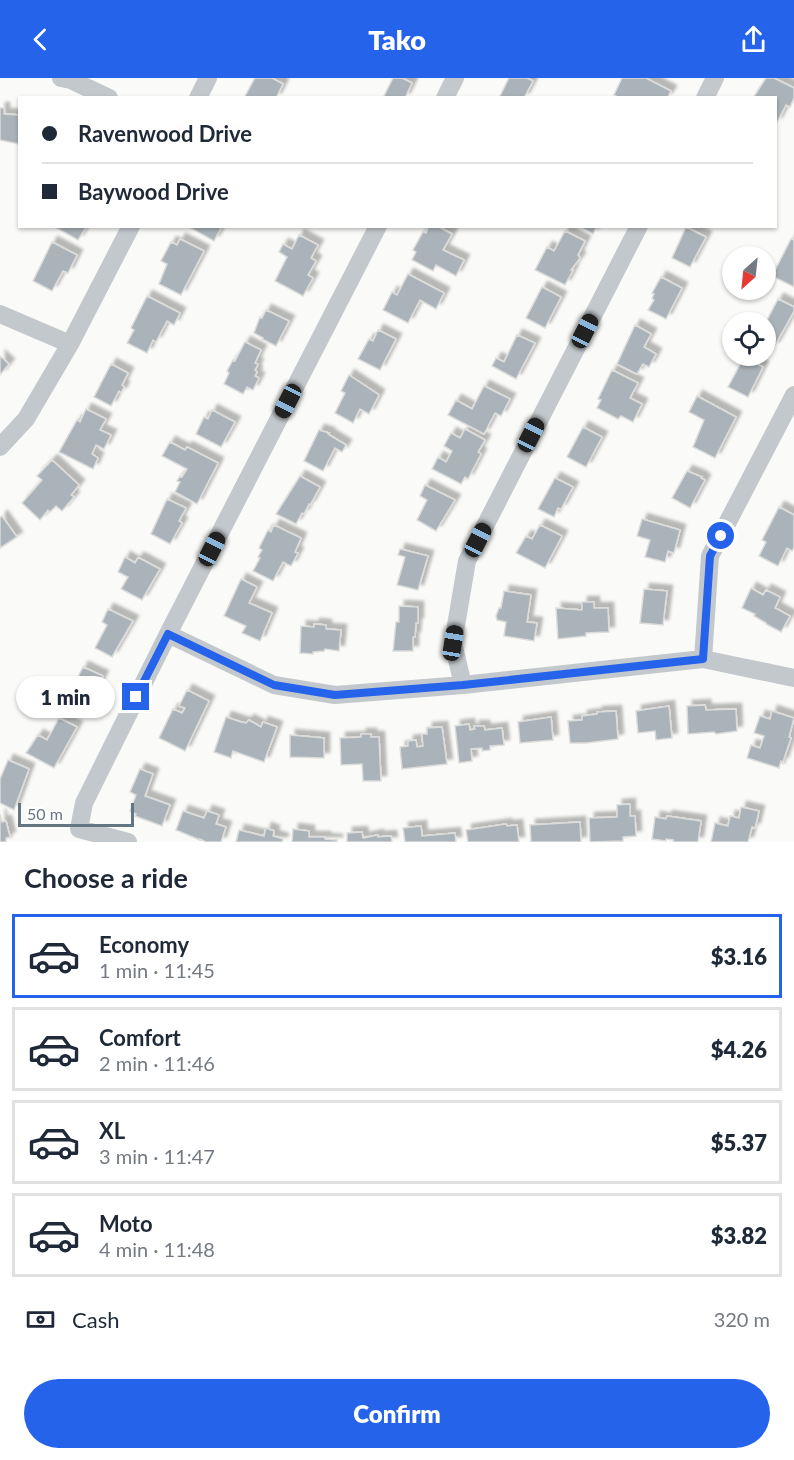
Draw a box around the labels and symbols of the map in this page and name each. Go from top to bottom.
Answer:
north arrow [722,246,776,300]
car [569,311,601,351]
car [272,381,304,421]
car [515,415,547,455]
car [462,520,494,560]
route start [707,522,734,549]
car [196,529,228,569]
car [441,624,465,662]
callout: 1 min [16,676,115,718]
route end [122,683,149,710]
scale bar [18,800,134,828]

